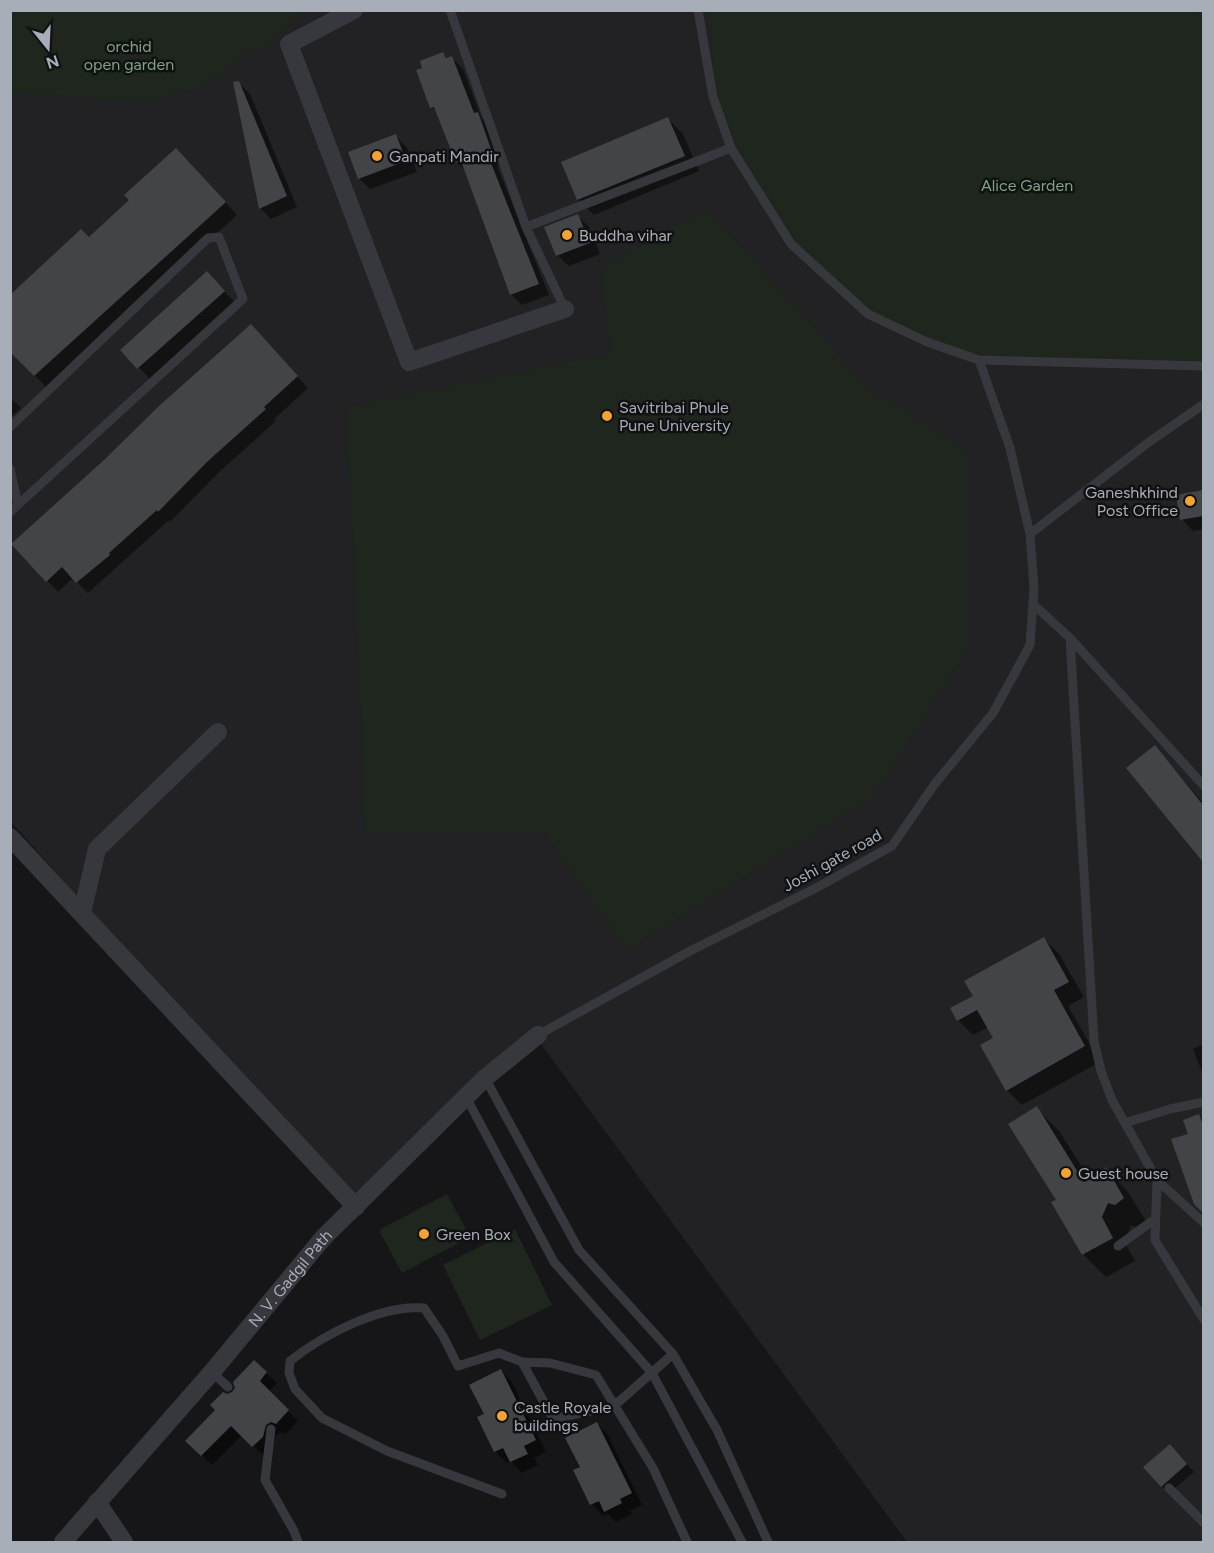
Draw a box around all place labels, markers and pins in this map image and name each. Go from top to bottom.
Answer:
place label: Ganpati Mandir [389,147,499,166]
marker: Ganpati Mandir [370,149,384,163]
place label: Buddha vihar [579,226,673,245]
marker: Buddha vihar [560,228,574,242]
place label: Savitribai Phule Pune University [619,398,731,435]
marker: Savitribai Phule Pune University [600,409,614,423]
place label: Ganeshkhind Post Office [1085,483,1178,520]
marker: Ganeshkhind Post Office [1183,494,1197,508]
place label: Guest house [1078,1164,1169,1183]
marker: Guest house [1059,1166,1073,1180]
place label: Green Box [436,1225,511,1244]
marker: Green Box [417,1227,431,1241]
place label: Castle Royale buildings [514,1398,611,1435]
marker: Castle Royale buildings [495,1409,509,1423]

